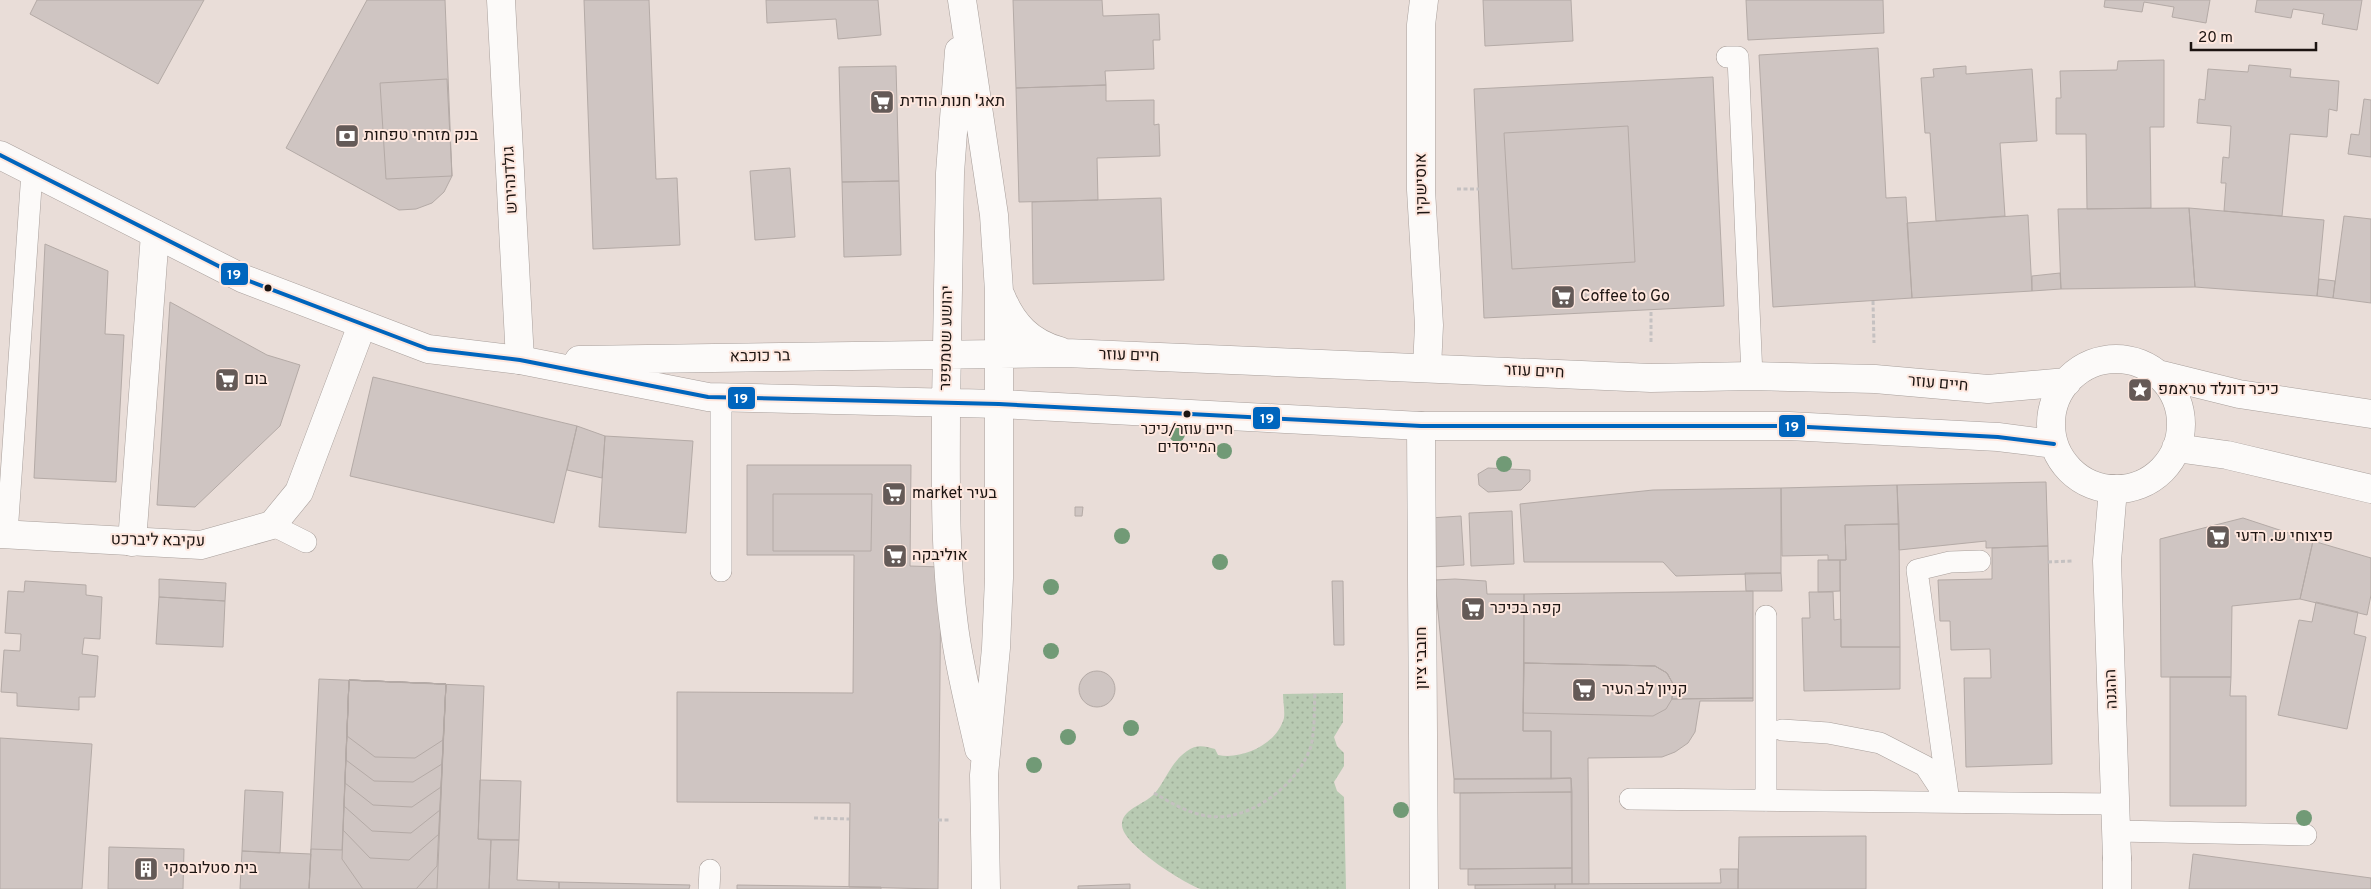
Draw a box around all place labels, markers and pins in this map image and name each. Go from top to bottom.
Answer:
supermarket icon: תאג' חנות הודית [869,89,895,115]
place label: תאג' חנות הודית [900,92,1005,112]
bank icon: בנק מזרחי טפחות [334,123,360,149]
place label: בנק מזרחי טפחות [364,126,479,146]
unlabelled marker [263,283,273,293]
supermarket icon: Coffee to Go [1550,284,1576,310]
place label: Coffee to Go [1580,287,1670,307]
supermarket icon: בום [214,367,240,393]
place label: בום [244,370,268,390]
place icon: כיכר דונלד טראמפ [2127,377,2153,403]
place label: כיכר דונלד טראמפ [2158,380,2279,400]
marker: חיים עוזר/כיכר המייסדים [1182,409,1192,419]
place label: חיים עוזר/כיכר המייסדים [1141,421,1233,458]
supermarket icon: market בעיר [881,481,907,507]
place label: market בעיר [912,484,998,504]
supermarket icon: פיצוחי ש. רדעי [2205,524,2231,550]
place label: פיצוחי ש. רדעי [2236,527,2333,547]
supermarket icon: אוליבקה [882,543,908,569]
place label: אוליבקה [912,546,968,566]
supermarket icon: קפה בכיכר [1460,596,1486,622]
place label: קפה בכיכר [1490,599,1561,619]
supermarket icon: קניון לב העיר [1571,677,1597,703]
place label: קניון לב העיר [1602,680,1687,700]
building icon: בית סטלובסקי [133,856,159,882]
place label: בית סטלובסקי [164,859,258,879]

